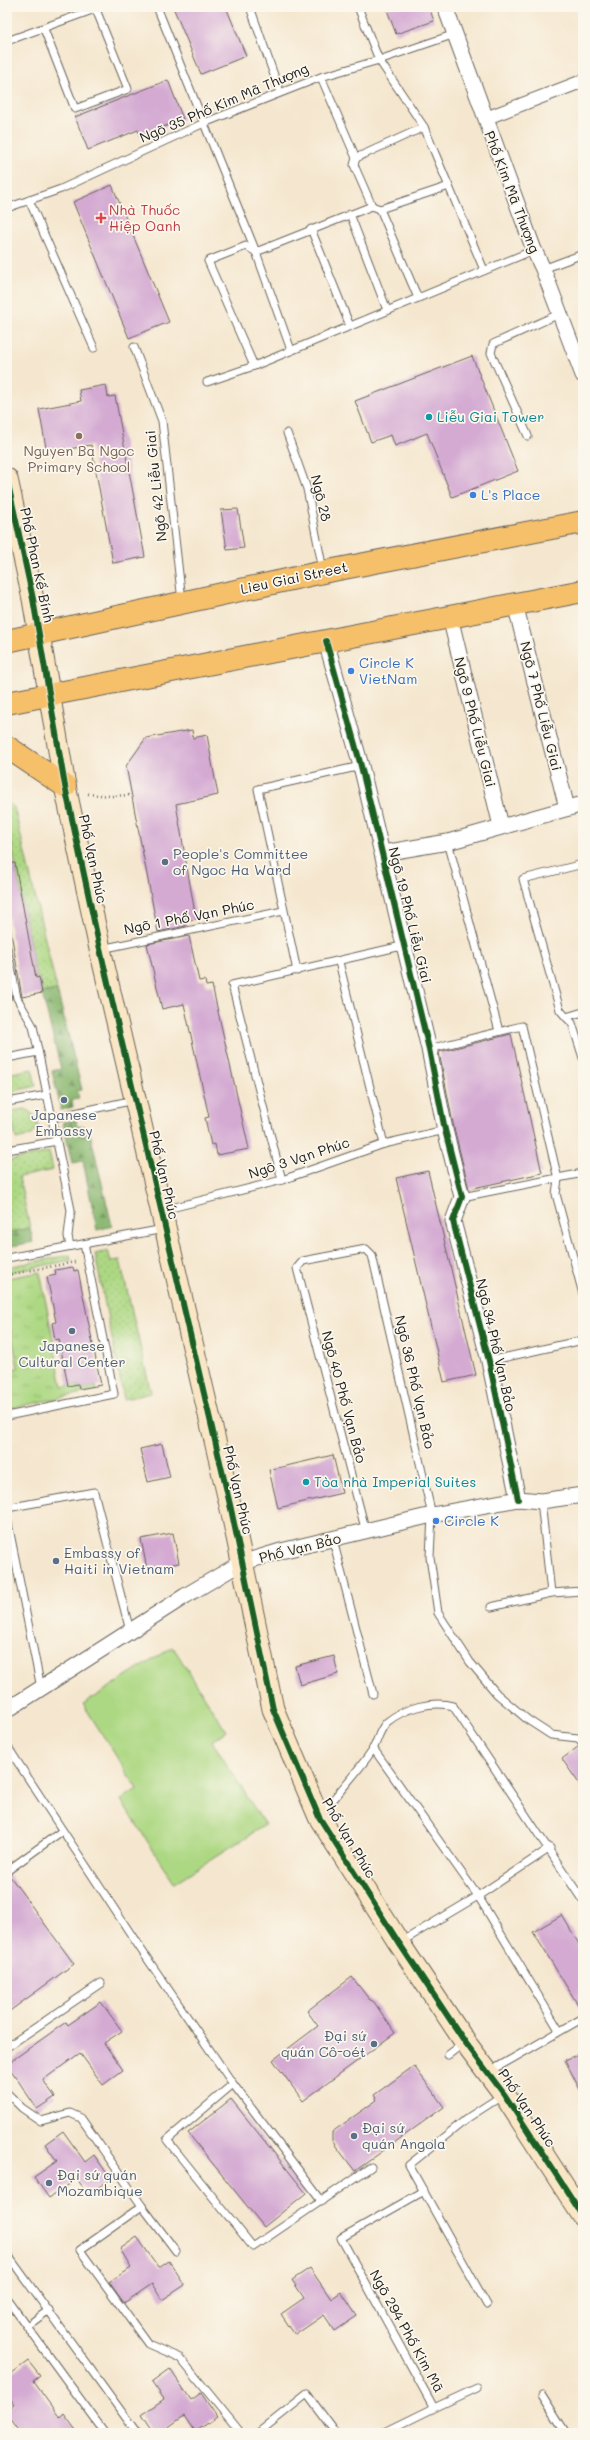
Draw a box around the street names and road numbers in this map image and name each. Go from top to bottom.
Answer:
street label: Ngõ 35 Phố Kim Mã Thượng [136,58,311,147]
street label: Phố Kim Mã Thượng [480,128,545,256]
street label: Ngõ 42 Liễu Giai [140,429,171,543]
street label: Ngõ 28 [307,473,336,523]
street label: Phố Phan Kế Bính [16,506,59,624]
street label: Lieu Giai Street [239,557,349,598]
street label: Ngõ 7 Phố Liễu Giai [516,639,567,773]
street label: Ngõ 9 Phố Liễu Giai [450,655,501,789]
street label: Phố Vạn Phúc [75,813,112,905]
street label: Ngõ 19 Phố Liễu Giai [384,845,437,985]
street label: Ngõ 1 Phố Vạn Phúc [122,895,256,938]
street label: Phố Vạn Phúc [145,1129,184,1221]
street label: Ngõ 3 Vạn Phúc [246,1132,352,1183]
street label: Ngõ 34 Phố Vạn Bảo [472,1277,521,1413]
street label: Ngõ 36 Phố Vạn Bảo [391,1313,440,1450]
street label: Ngõ 40 Phố Vạn Bảo [318,1329,371,1465]
street label: Phố Vạn Phúc [219,1444,258,1536]
street label: Phố Vạn Bảo [257,1528,343,1567]
street label: Phố Vạn Phúc [318,1794,381,1881]
street label: Phố Vạn Phúc [494,2065,561,2151]
street label: Ngõ 294 Phố Kim Mã [366,2266,449,2396]

